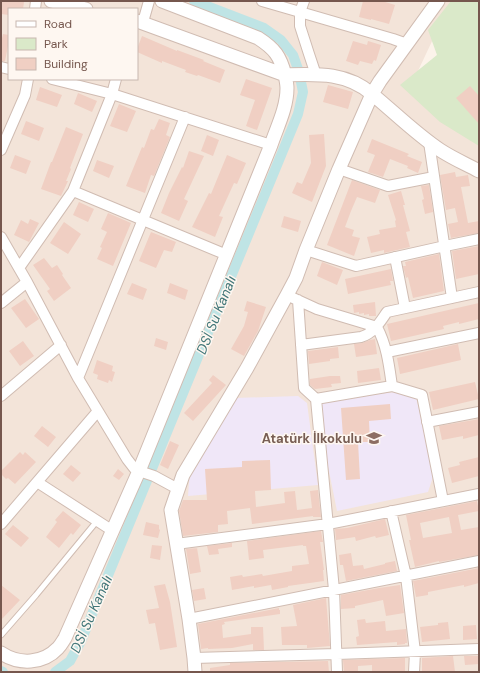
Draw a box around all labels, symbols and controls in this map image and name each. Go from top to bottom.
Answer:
legend [8,8,138,80]
text: Road [44,16,72,32]
text: Park [44,36,68,52]
text: Building [44,56,88,72]
water label: DSİ Su Kanalı [192,273,240,357]
school or university icon: Atatürk İlkokulu [365,429,383,447]
place label: Atatürk İlkokulu [262,430,362,447]
water label: DSİ Su Kanalı [66,572,116,656]

